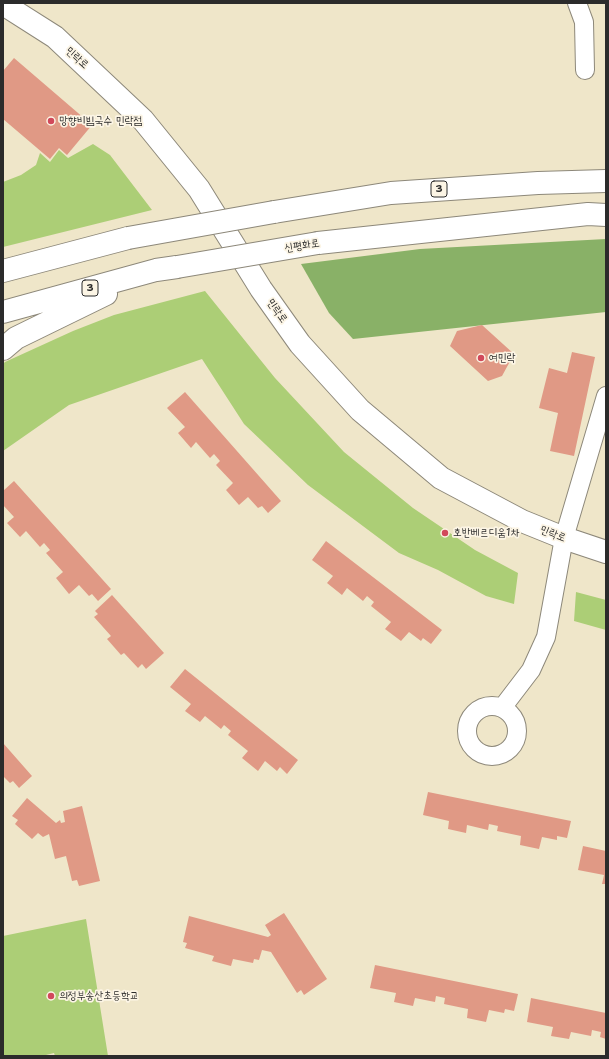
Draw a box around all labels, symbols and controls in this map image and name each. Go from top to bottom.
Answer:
street label: 민락로 [63,44,91,72]
place label: 망향비빔국수 민락점 [59,114,142,128]
marker: 망향비빔국수 민락점 [46,116,56,126]
road number: 3 [431,181,447,197]
street label: 신평화로 [283,237,321,255]
road number: 3 [82,280,98,296]
street label: 민락로 [264,296,290,326]
place label: 여민락 [489,351,516,365]
marker: 여민락 [476,353,486,363]
street label: 민락로 [538,523,568,545]
place label: 호반베르디움1차 [453,526,520,540]
marker: 호반베르디움1차 [440,528,450,538]
place label: 의정부송산초등학교 [59,989,139,1003]
marker: 의정부송산초등학교 [46,991,56,1001]

